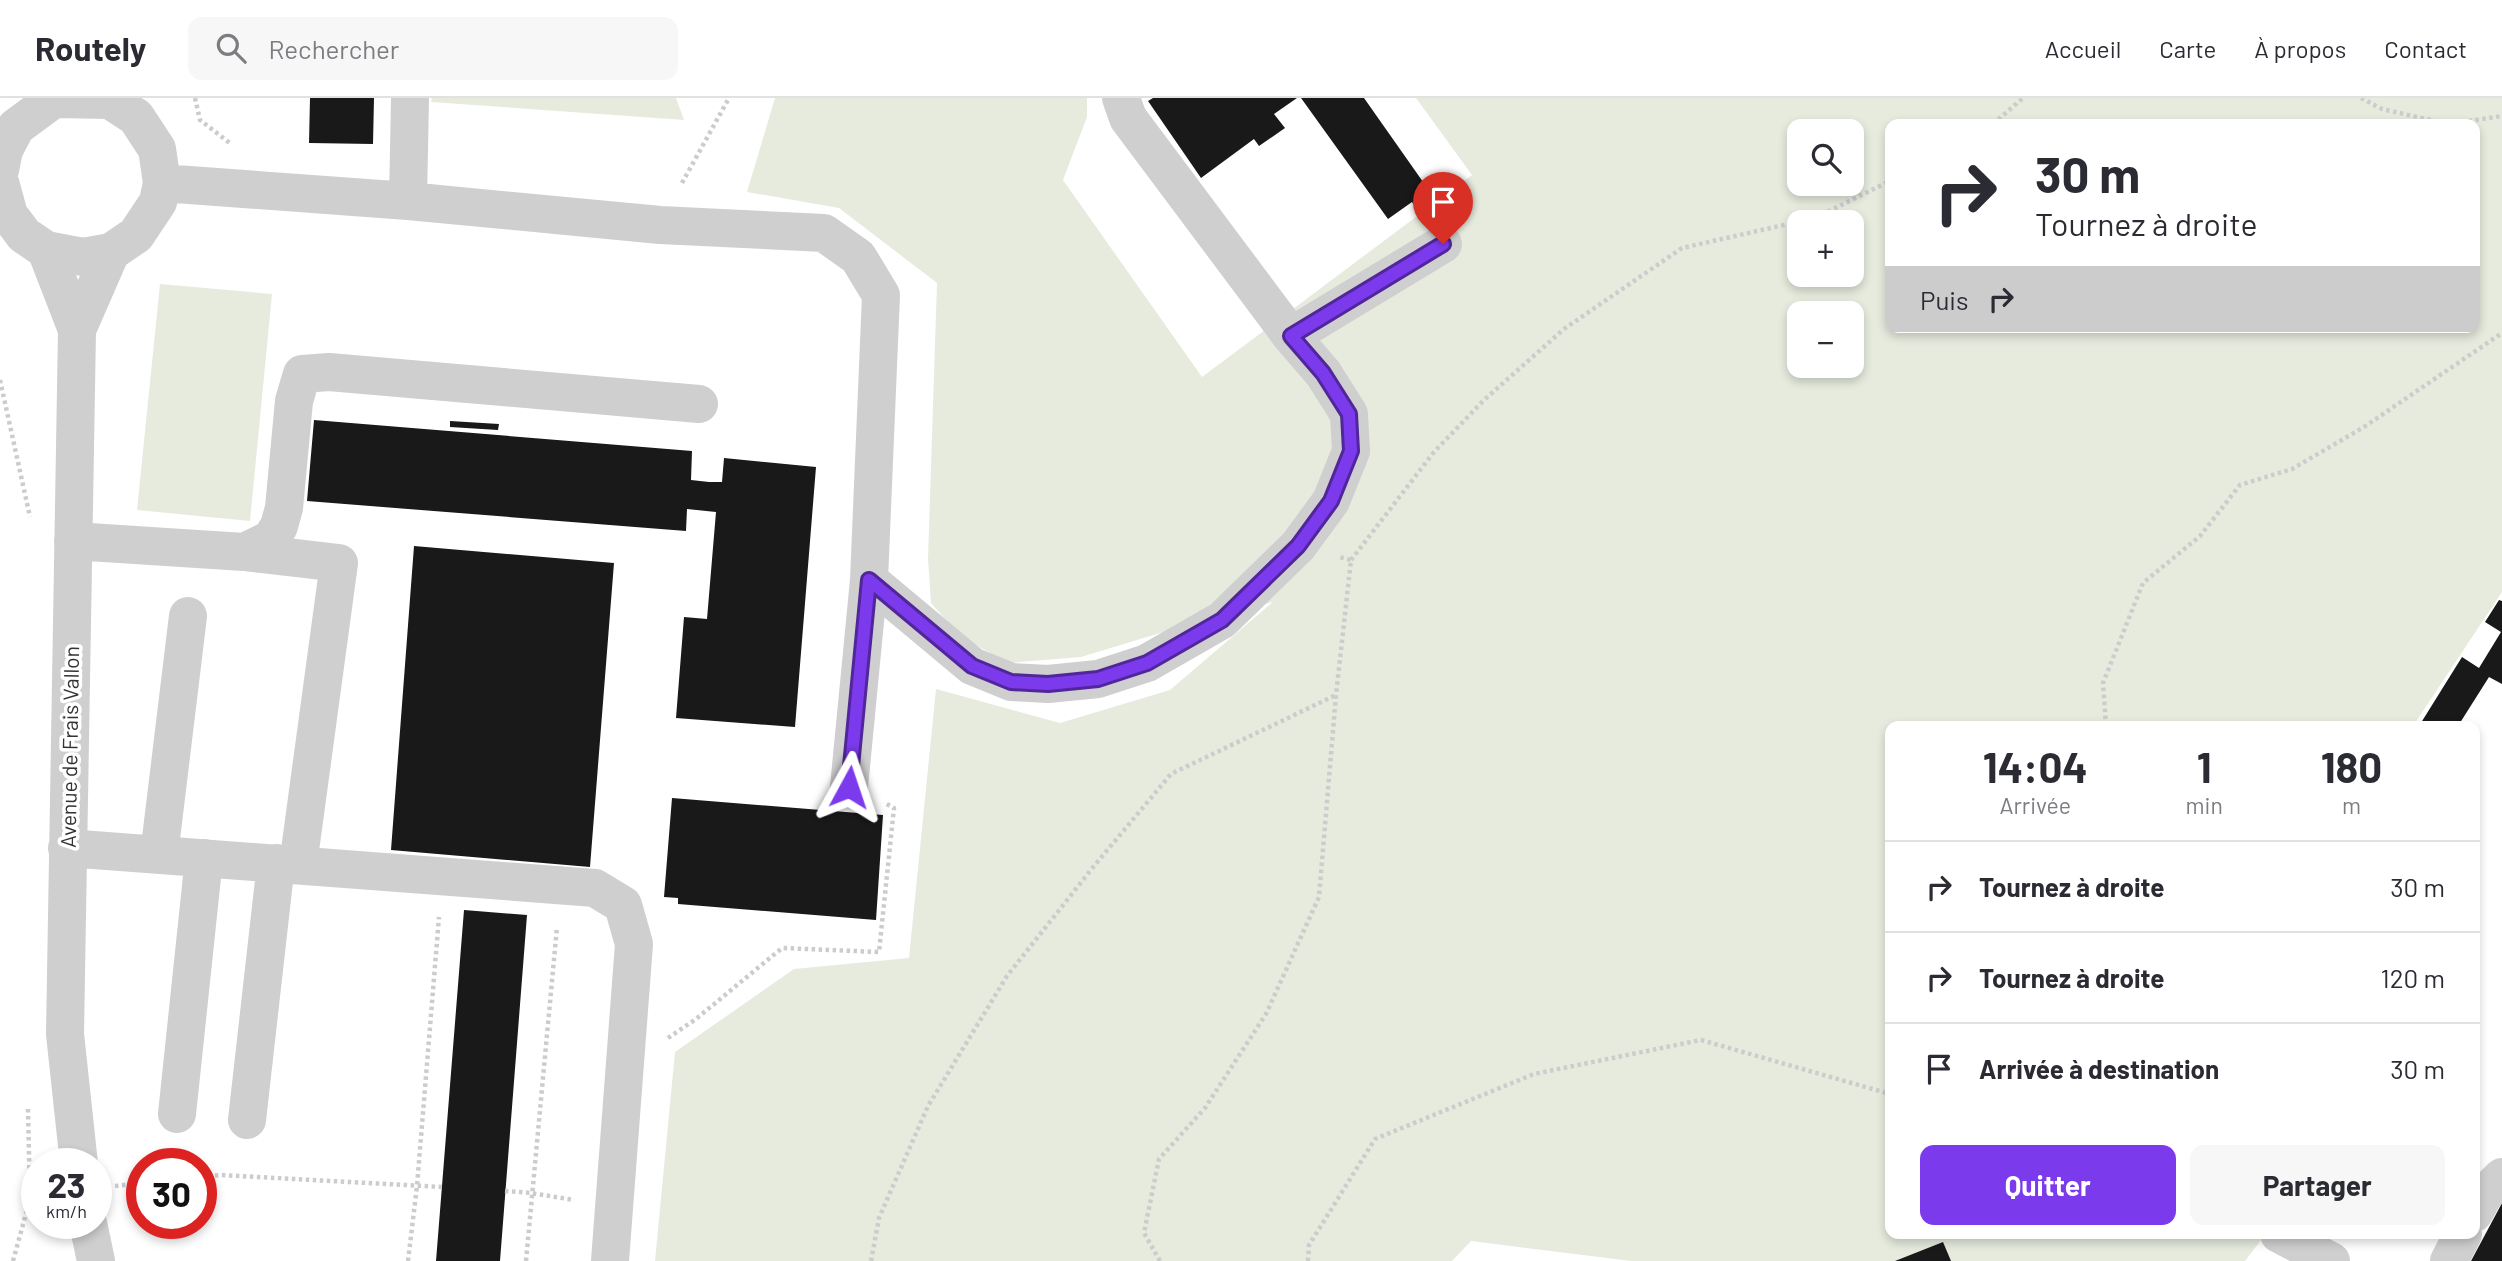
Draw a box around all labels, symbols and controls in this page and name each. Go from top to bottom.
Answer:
search box [188,17,678,80]
text: Routely [35,28,146,68]
icon: search [212,29,250,67]
text: Rechercher [268,33,399,64]
text: Accueil [2045,34,2121,63]
text: Carte [2159,34,2216,63]
text: À propos [2254,34,2346,63]
text: Contact [2384,34,2467,63]
map controls [1787,119,1864,378]
button: search [1787,119,1864,196]
text: 30 m [2035,144,2140,203]
icon: right [1920,147,2011,238]
pin [1413,172,1473,244]
icon: arrive [1424,183,1462,221]
text: Tournez à droite [2035,204,2257,242]
button: + [1787,210,1864,287]
icon: right [1982,280,2020,318]
text: Puis [1920,284,1968,315]
button: − [1787,301,1864,378]
street label: Avenue de Frais Vallon [55,646,83,848]
text: 14:04 [1983,741,2088,791]
text: 1 [2197,741,2212,791]
text: 180 [2321,741,2382,791]
position arrow [812,750,886,824]
text: Arrivée [1999,791,2071,819]
text: min [2186,791,2223,819]
text: m [2342,791,2361,819]
icon: right [1920,868,1958,906]
text: Tournez à droite [1979,871,2164,902]
text: 30 m [2390,871,2445,902]
icon: right [1920,959,1958,997]
text: Tournez à droite [1979,962,2164,993]
text: 120 m [2381,962,2445,993]
icon: arrive [1920,1050,1958,1088]
text: Arrivée à destination [1979,1053,2219,1084]
text: 30 m [2390,1053,2445,1084]
button: Quitter [1920,1145,2176,1225]
button: Partager [2190,1145,2445,1225]
speed limit sign: 30 [126,1148,217,1239]
text: 23 [47,1163,86,1205]
text: km/h [46,1200,87,1222]

